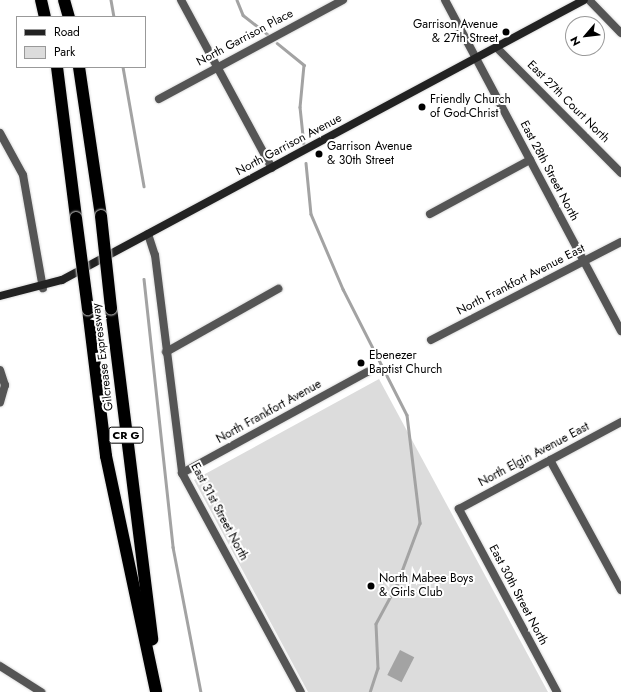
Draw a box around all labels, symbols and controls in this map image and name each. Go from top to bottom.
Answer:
street label: North Garrison Place [194,6,296,70]
legend [16,16,146,68]
north arrow [565,16,605,56]
place label: Garrison Avenue & 27th Street [413,18,498,46]
text: Road [54,23,80,41]
marker: Garrison Avenue & 27th Street [501,27,511,37]
text: N [566,34,584,49]
text: Park [54,43,75,61]
street label: East 27th Court North [524,58,612,146]
place label: Friendly Church of God-Christ [430,93,511,121]
marker: Friendly Church of God-Christ [417,102,427,112]
street label: North Garrison Avenue [234,111,344,179]
street label: East 28th Street North [517,119,581,223]
place label: Garrison Avenue & 30th Street [327,140,412,168]
marker: Garrison Avenue & 30th Street [314,149,324,159]
street label: North Frankfort Avenue East [455,241,587,319]
street label: Gilcrease Expressway [89,302,117,412]
place label: Ebenezer Baptist Church [369,349,442,377]
marker: Ebenezer Baptist Church [356,358,366,368]
street label: North Frankfort Avenue [214,377,324,447]
street label: North Elgin Avenue East [476,420,592,490]
road number: CR G [108,426,144,444]
street label: East 31st Street North [187,461,251,563]
street label: East 30th Street North [485,542,551,648]
place label: North Mabee Boys & Girls Club [379,572,473,600]
marker: North Mabee Boys & Girls Club [366,581,376,591]

